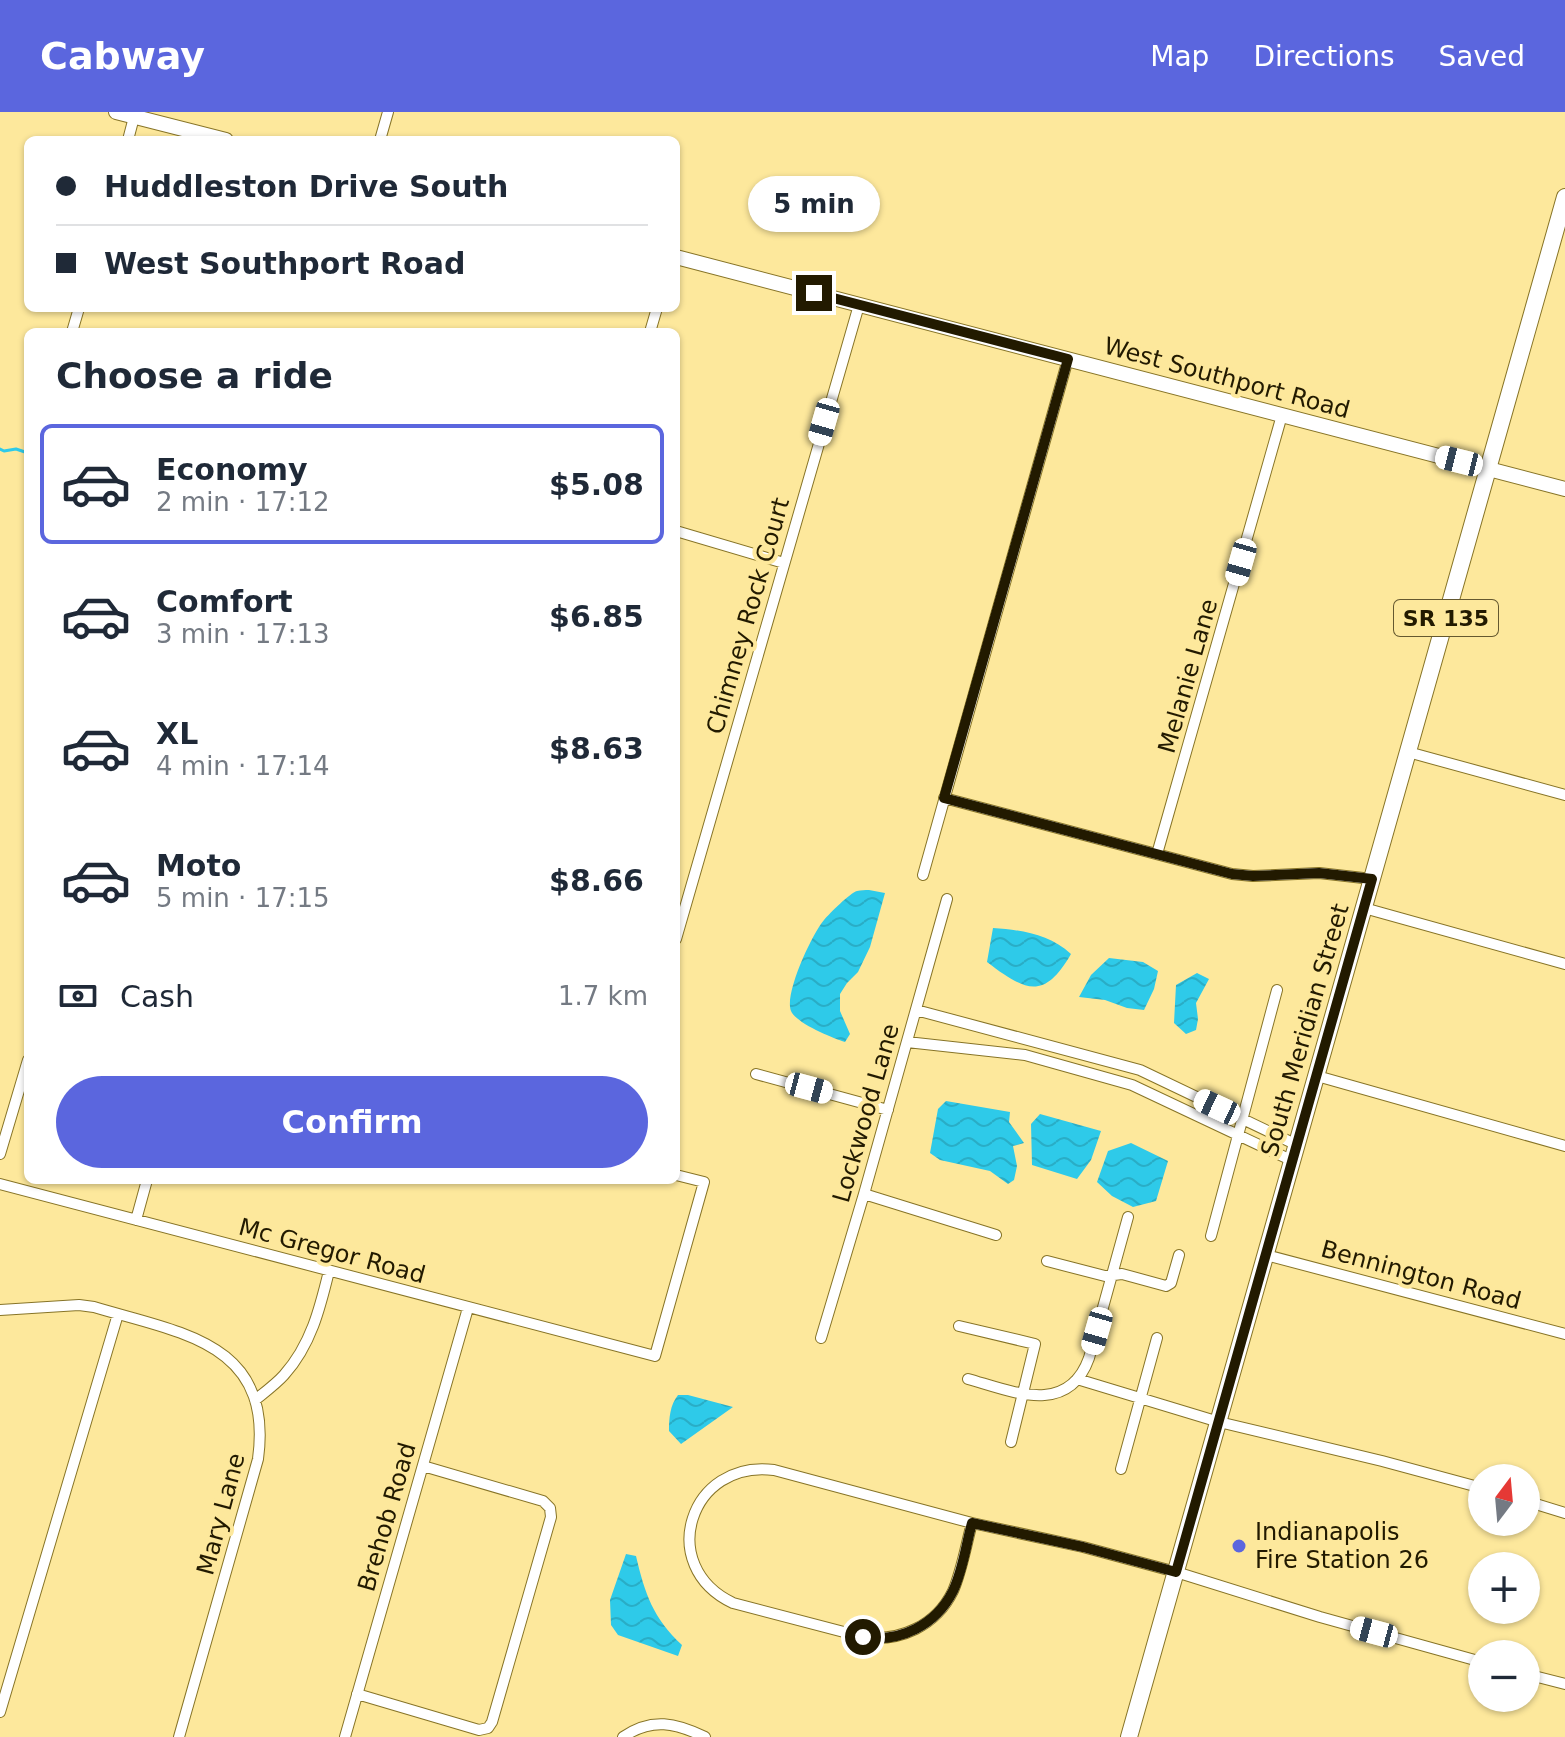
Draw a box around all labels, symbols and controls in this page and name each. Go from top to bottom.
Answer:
text: Cabway [40,34,205,78]
text: Map [1150,40,1209,73]
text: Directions [1253,40,1394,73]
text: Saved [1438,40,1525,73]
text: Huddleston Drive South [104,169,508,204]
callout: 5 min [748,177,880,233]
text: 5 min [773,189,855,219]
text: West Southport Road [104,246,465,281]
route end [796,275,832,311]
street label: West Southport Road [1101,332,1353,424]
text: Choose a ride [56,355,333,396]
car [806,396,842,448]
car [1433,444,1485,478]
icon: car [60,448,132,520]
text: Economy [156,452,308,487]
text: $5.08 [549,467,644,502]
text: 2 min · 17:12 [156,487,330,517]
street label: Chimney Rock Court [701,494,795,738]
car [1223,536,1259,588]
icon: car [60,580,132,652]
text: Comfort [156,584,293,619]
street label: Melanie Lane [1153,596,1223,756]
text: $6.85 [549,599,644,634]
road number: SR 135 [1394,600,1498,636]
text: 3 min · 17:13 [156,619,330,649]
icon: car [60,712,132,784]
text: XL [156,716,198,751]
text: $8.63 [549,731,644,766]
text: 4 min · 17:14 [156,751,330,781]
icon: car [60,844,132,916]
text: Moto [156,848,241,883]
text: $8.66 [549,863,644,898]
text: 5 min · 17:15 [156,883,330,913]
street label: South Meridian Street [1255,900,1355,1160]
icon: cash [56,974,100,1018]
text: Cash [120,979,194,1014]
text: 1.7 km [558,981,648,1011]
street label: Lockwood Lane [827,1020,905,1206]
car [783,1070,835,1106]
button: Confirm [56,1076,648,1168]
car [1190,1086,1244,1128]
street label: Mc Gregor Road [236,1213,428,1289]
street label: Bennington Road [1318,1235,1524,1315]
car [1079,1305,1115,1357]
street label: Brehob Road [352,1439,422,1595]
street label: Mary Lane [191,1450,251,1578]
north arrow [1468,1464,1540,1536]
map controls [1468,1464,1540,1712]
place label: Indianapolis Fire Station 26 [1255,1518,1429,1574]
marker: Indianapolis Fire Station 26 [1230,1537,1248,1555]
button: + [1468,1552,1540,1624]
car [1348,1614,1400,1650]
route start [845,1619,881,1655]
button: − [1468,1640,1540,1712]

